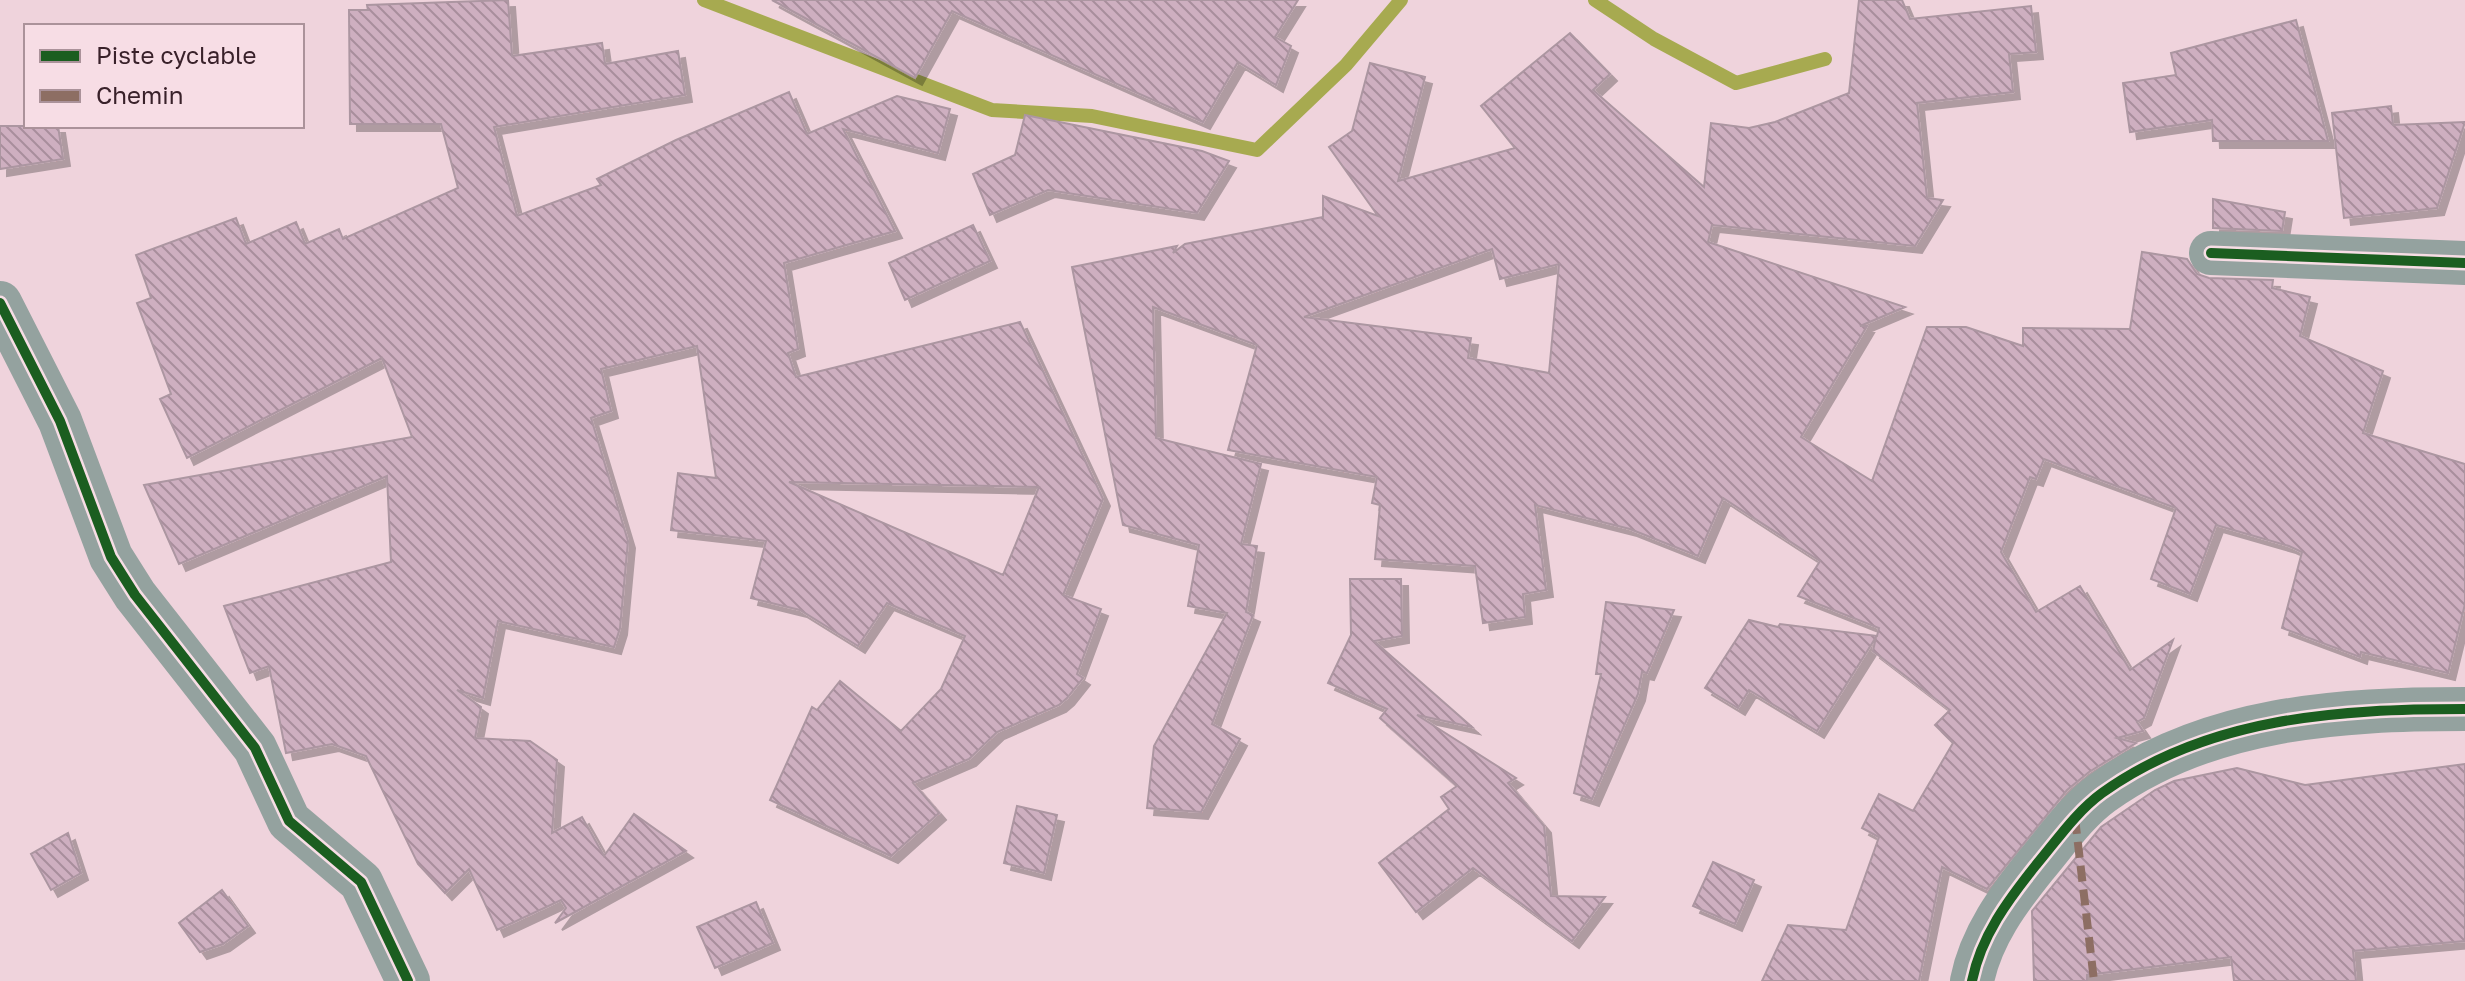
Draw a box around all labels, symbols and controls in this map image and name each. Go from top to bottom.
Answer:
legend [24,24,304,128]
text: Piste cyclable [96,40,256,69]
text: Chemin [96,80,183,109]

